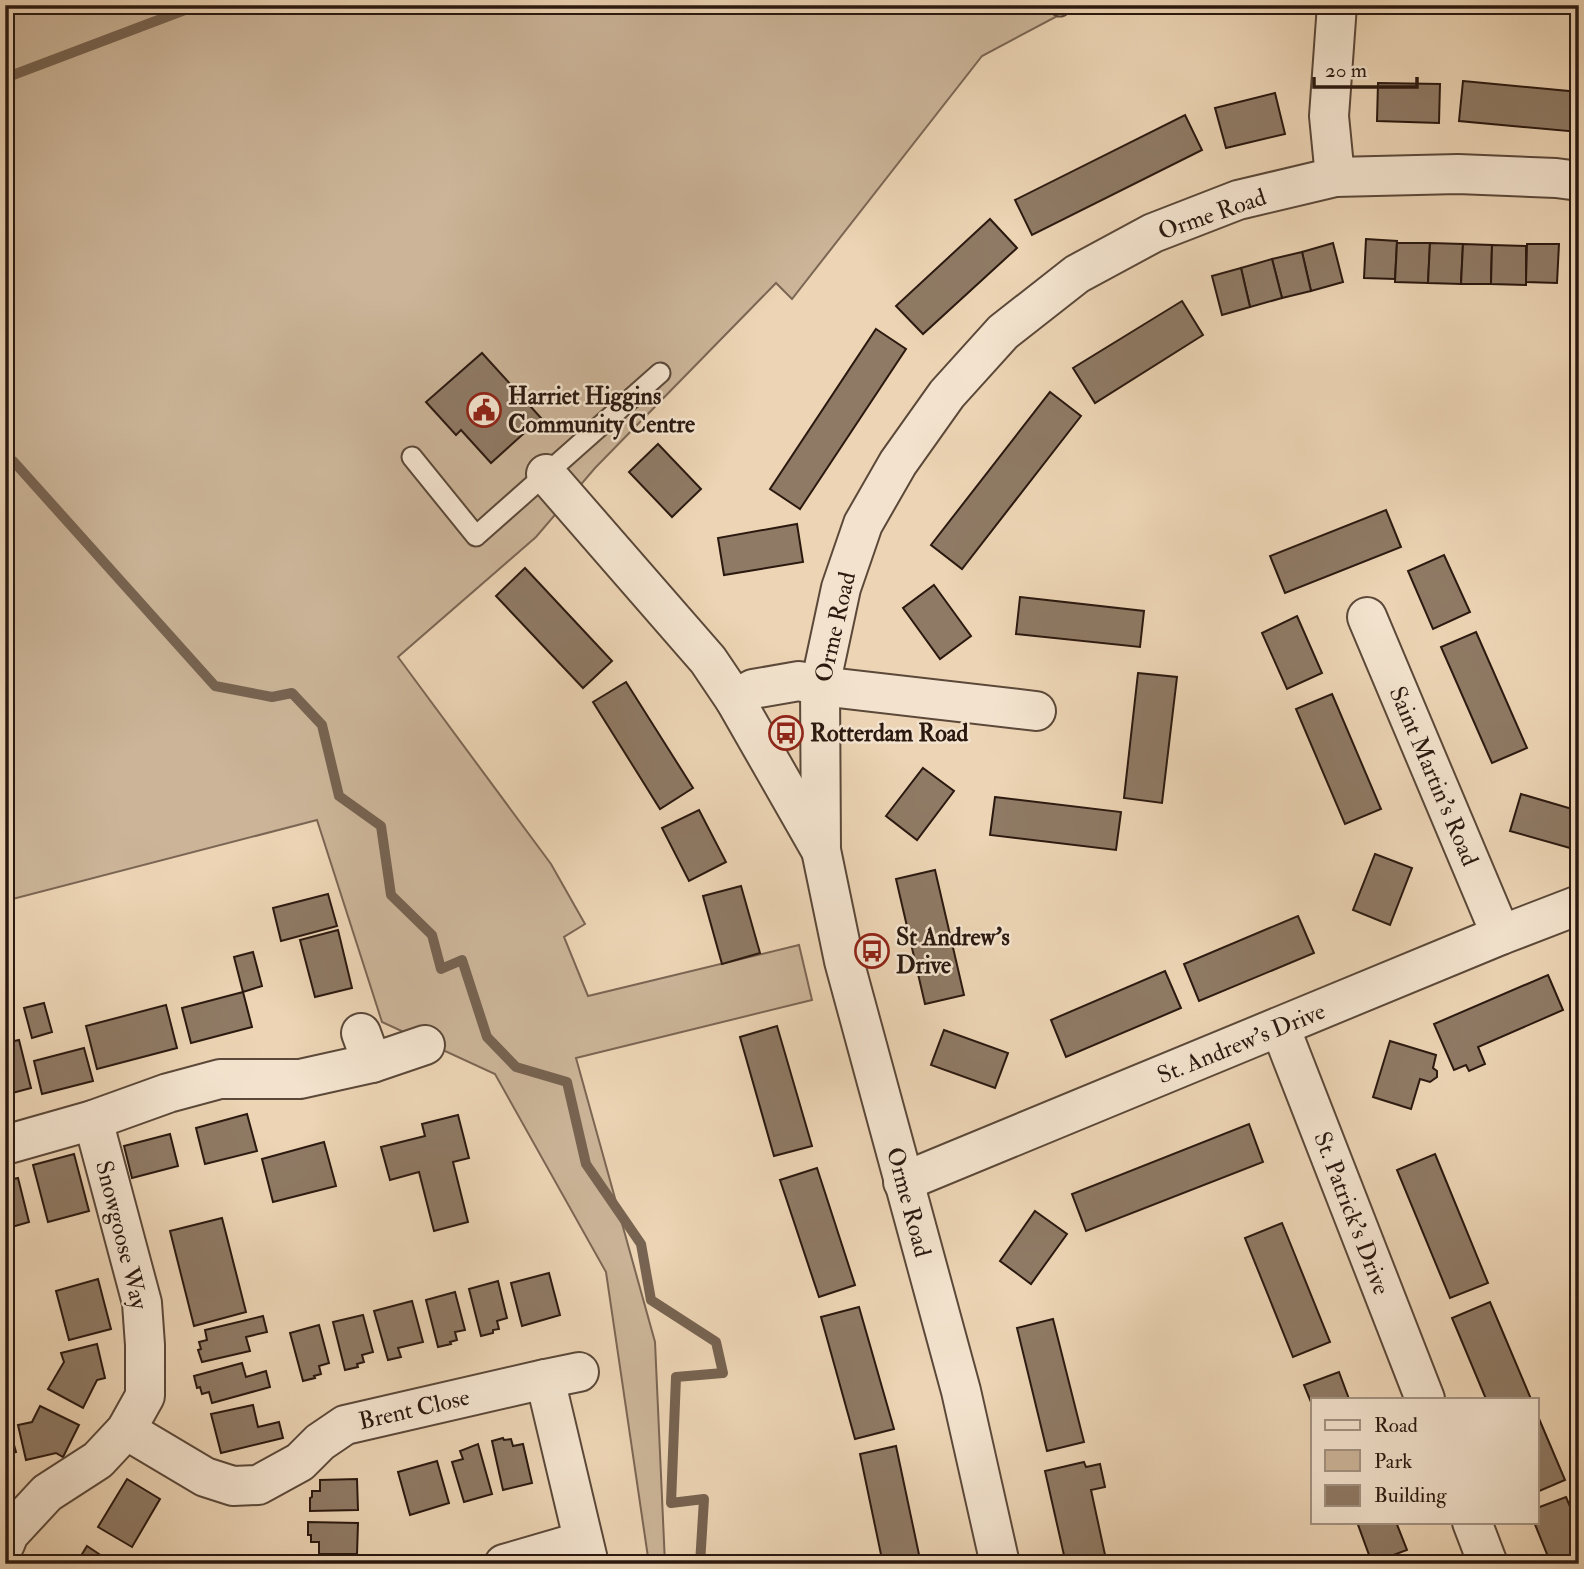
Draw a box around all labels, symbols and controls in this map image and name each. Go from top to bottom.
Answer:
scale bar [1314,46,1418,90]
text: 20 m [1325,57,1367,84]
street label: Orme Road [1154,181,1270,247]
place label: Harriet Higgins Community Centre [508,381,695,440]
public building icon: Harriet Higgins Community Centre [465,391,503,429]
street label: Orme Road [808,569,863,685]
street label: Saint Martin's Road [1382,682,1485,871]
bus stop icon: Rotterdam Road [767,714,805,752]
place label: Rotterdam Road [810,718,969,749]
place label: St Andrew's Drive [896,922,1010,981]
bus stop icon: St Andrew's Drive [853,932,891,970]
street label: St. Andrew's Drive [1153,996,1330,1091]
street label: St. Patrick's Drive [1306,1127,1397,1299]
street label: Orme Road [879,1144,938,1261]
street label: Snowgoose Way [88,1157,155,1313]
street label: Brent Close [356,1382,473,1437]
legend [1311,1398,1538,1524]
text: Road [1374,1412,1419,1439]
text: Park [1374,1448,1412,1475]
text: Building [1374,1482,1447,1509]

